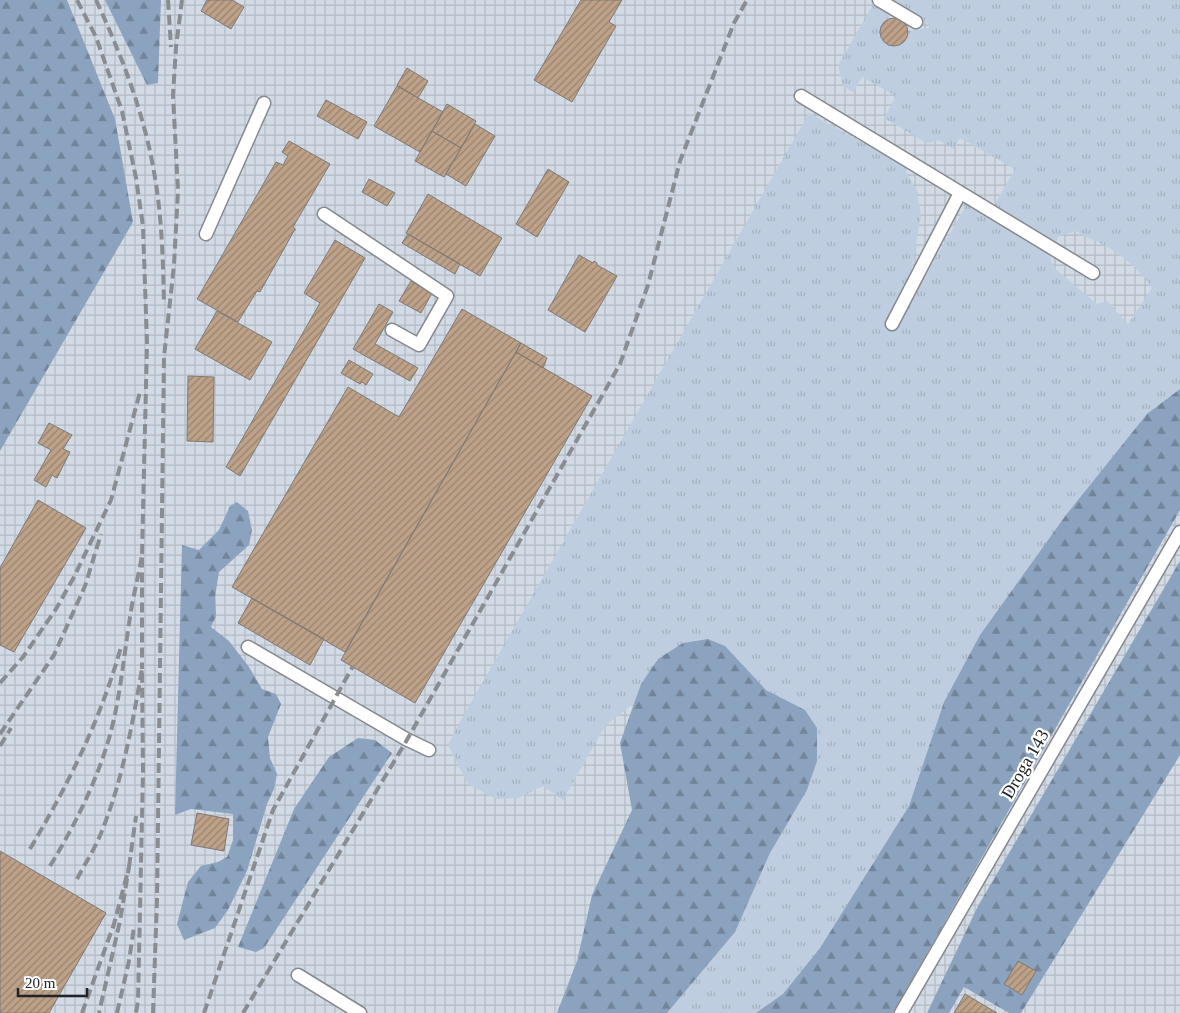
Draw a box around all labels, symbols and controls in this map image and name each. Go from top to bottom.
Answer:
street label: Droga 143 [997,726,1053,802]
scale bar [18,966,86,998]
text: 20 m [25,975,56,991]

